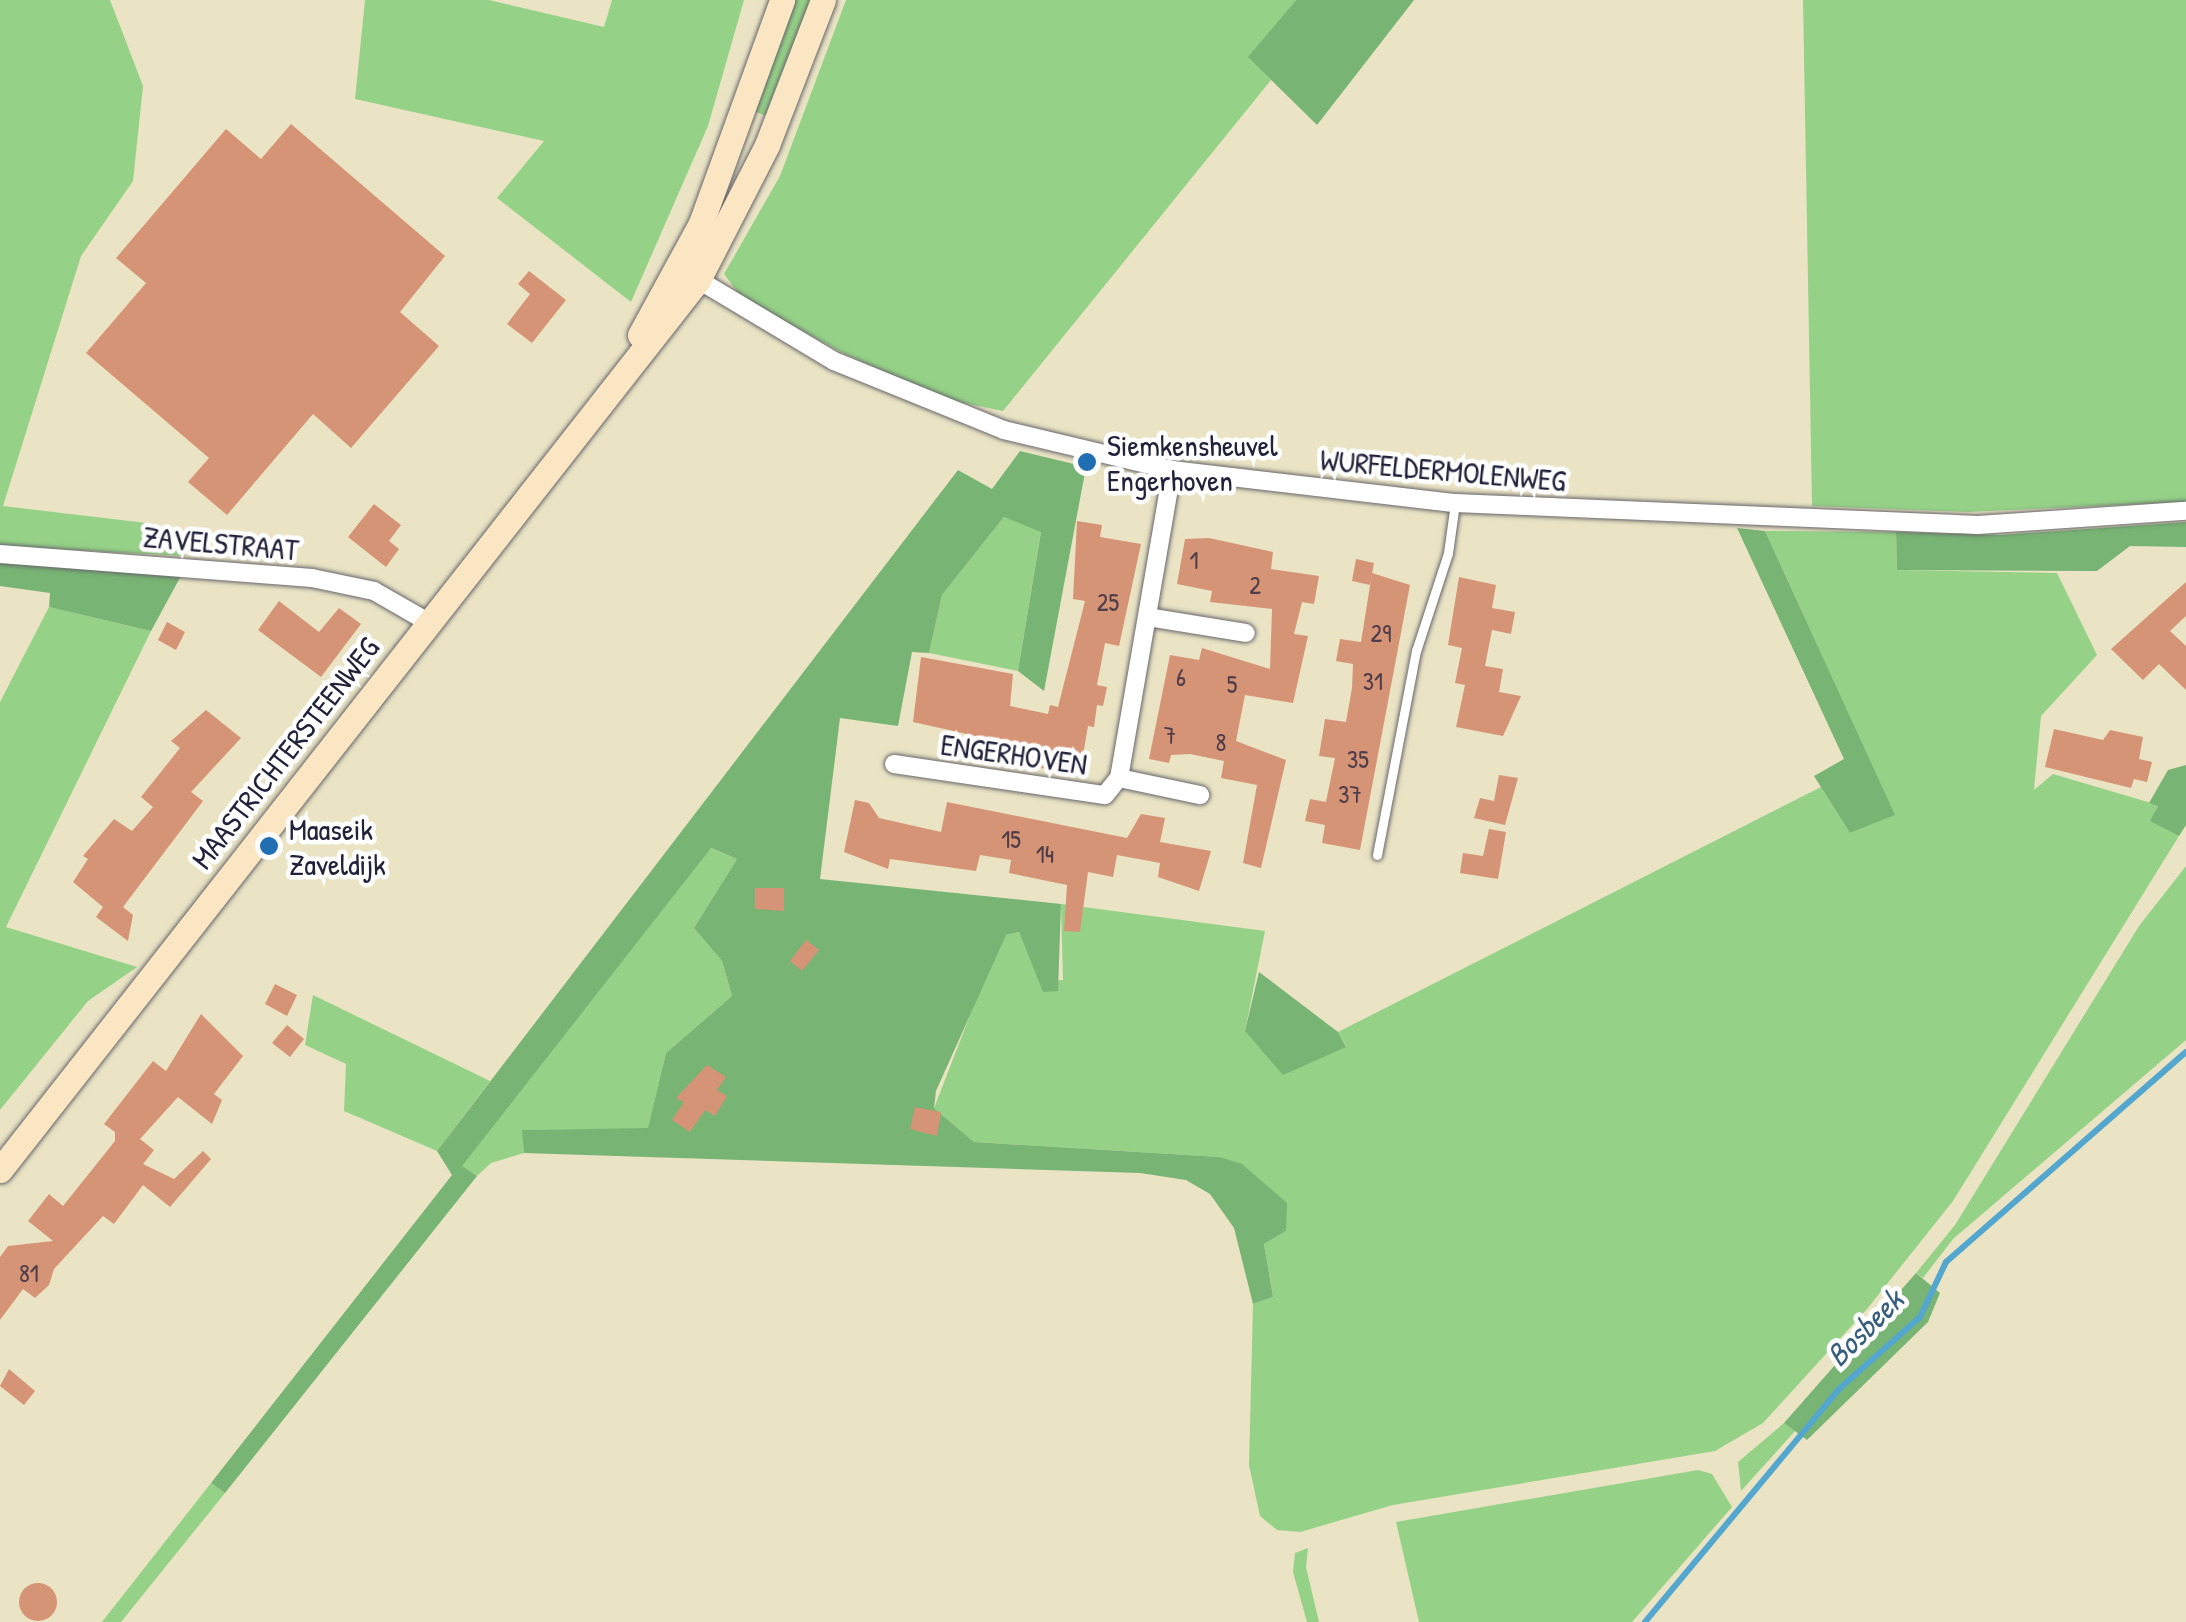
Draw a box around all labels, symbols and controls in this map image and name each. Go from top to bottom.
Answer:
place label: Siemkensheuvel Engerhoven [1107,427,1278,498]
street label: WURFELDERMOLENWEG [1319,441,1567,499]
marker: Siemkensheuvel Engerhoven [1076,451,1098,473]
street label: ZAVELSTRAAT [142,518,300,568]
house number: 1 [1189,545,1199,575]
house number: 2 [1249,570,1261,600]
house number: 25 [1097,587,1119,617]
house number: 29 [1371,618,1391,648]
street label: MAASTRICHTERSTEENWEG [184,630,386,876]
house number: 6 [1176,662,1186,692]
house number: 31 [1363,666,1383,696]
house number: 5 [1227,669,1237,699]
house number: 7 [1164,720,1176,750]
street label: ENGERHOVEN [939,726,1089,782]
house number: 8 [1216,727,1226,757]
house number: 35 [1347,744,1369,774]
house number: 37 [1338,779,1362,809]
place label: Maaseik Zaveldijk [289,811,386,882]
house number: 15 [1001,824,1021,854]
marker: Maaseik Zaveldijk [258,835,280,857]
house number: 14 [1036,839,1054,869]
house number: 81 [19,1258,39,1288]
water label: Bosbeek [1818,1281,1912,1375]

